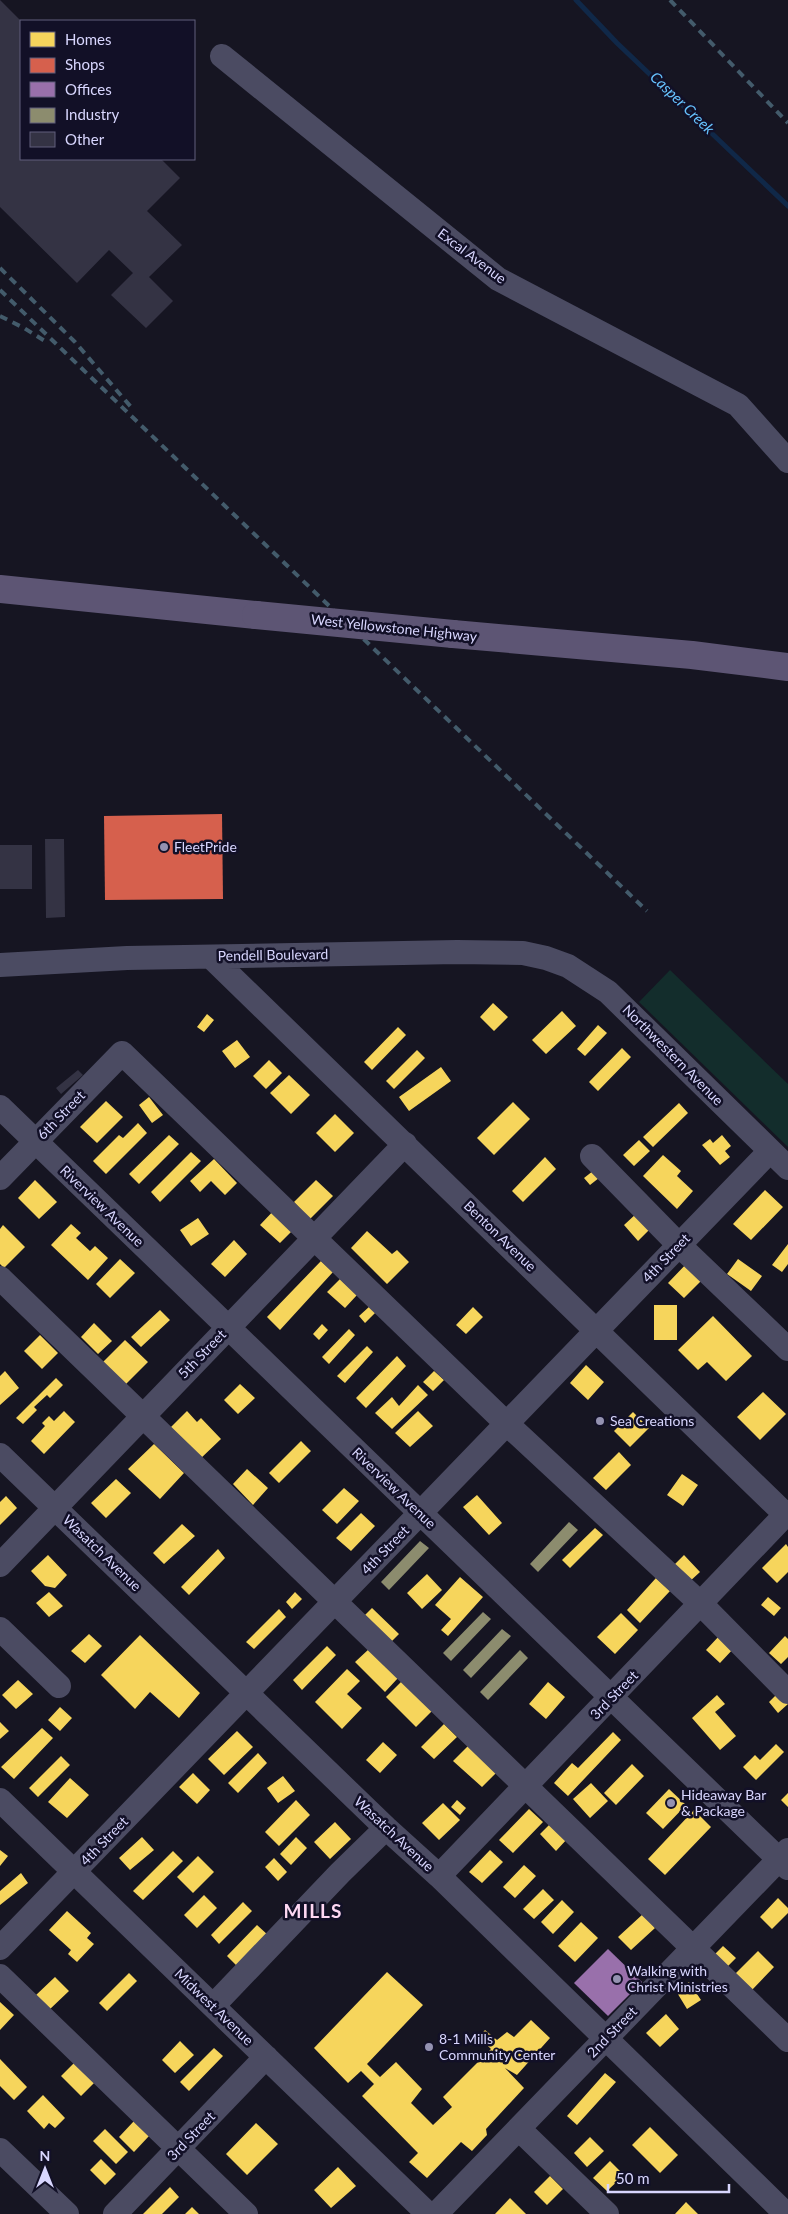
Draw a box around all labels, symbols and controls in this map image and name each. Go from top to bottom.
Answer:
legend [20,20,195,160]
text: Homes [65,30,111,48]
text: Shops [65,55,105,73]
water label: Casper Creek [647,67,719,138]
text: Offices [65,80,112,98]
text: Industry [65,105,120,123]
text: Other [65,130,105,148]
street label: Excal Avenue [435,224,510,287]
street label: West Yellowstone Highway [310,610,479,645]
place label: FleetPride [174,838,237,855]
marker: FleetPride [158,841,170,853]
street label: Pendell Boulevard [218,945,328,964]
street label: Northwestern Avenue [619,1001,727,1109]
street label: 6th Street [33,1087,88,1143]
street label: Riverview Avenue [57,1161,148,1250]
street label: Benton Avenue [461,1197,540,1274]
street label: 4th Street [638,1230,693,1286]
street label: 5th Street [174,1326,229,1382]
place label: Sea Creations [610,1412,694,1429]
marker: Sea Creations [594,1415,606,1427]
street label: Riverview Avenue [349,1443,440,1532]
street label: Wasatch Avenue [60,1511,145,1594]
street label: 4th Street [357,1522,412,1578]
street label: 3rd Street [586,1667,641,1723]
place label: Hideaway Bar & Package [681,1786,766,1819]
street label: Wasatch Avenue [351,1792,438,1875]
marker: Hideaway Bar & Package [665,1797,677,1809]
street label: 4th Street [76,1813,131,1869]
district label: MILLS [284,1899,342,1922]
place label: Walking with Christ Ministries [627,1962,728,1995]
street label: Midwest Avenue [171,1965,257,2049]
marker: Walking with Christ Ministries [611,1973,623,1985]
street label: 2nd Street [583,2003,640,2061]
place label: 8-1 Mills Community Center [439,2030,555,2063]
marker: 8-1 Mills Community Center [423,2041,435,2053]
street label: 3rd Street [163,2108,218,2164]
north arrow [20,2144,70,2194]
text: N [40,2147,50,2164]
scale bar [608,2162,729,2194]
text: 50 m [616,2169,650,2187]

